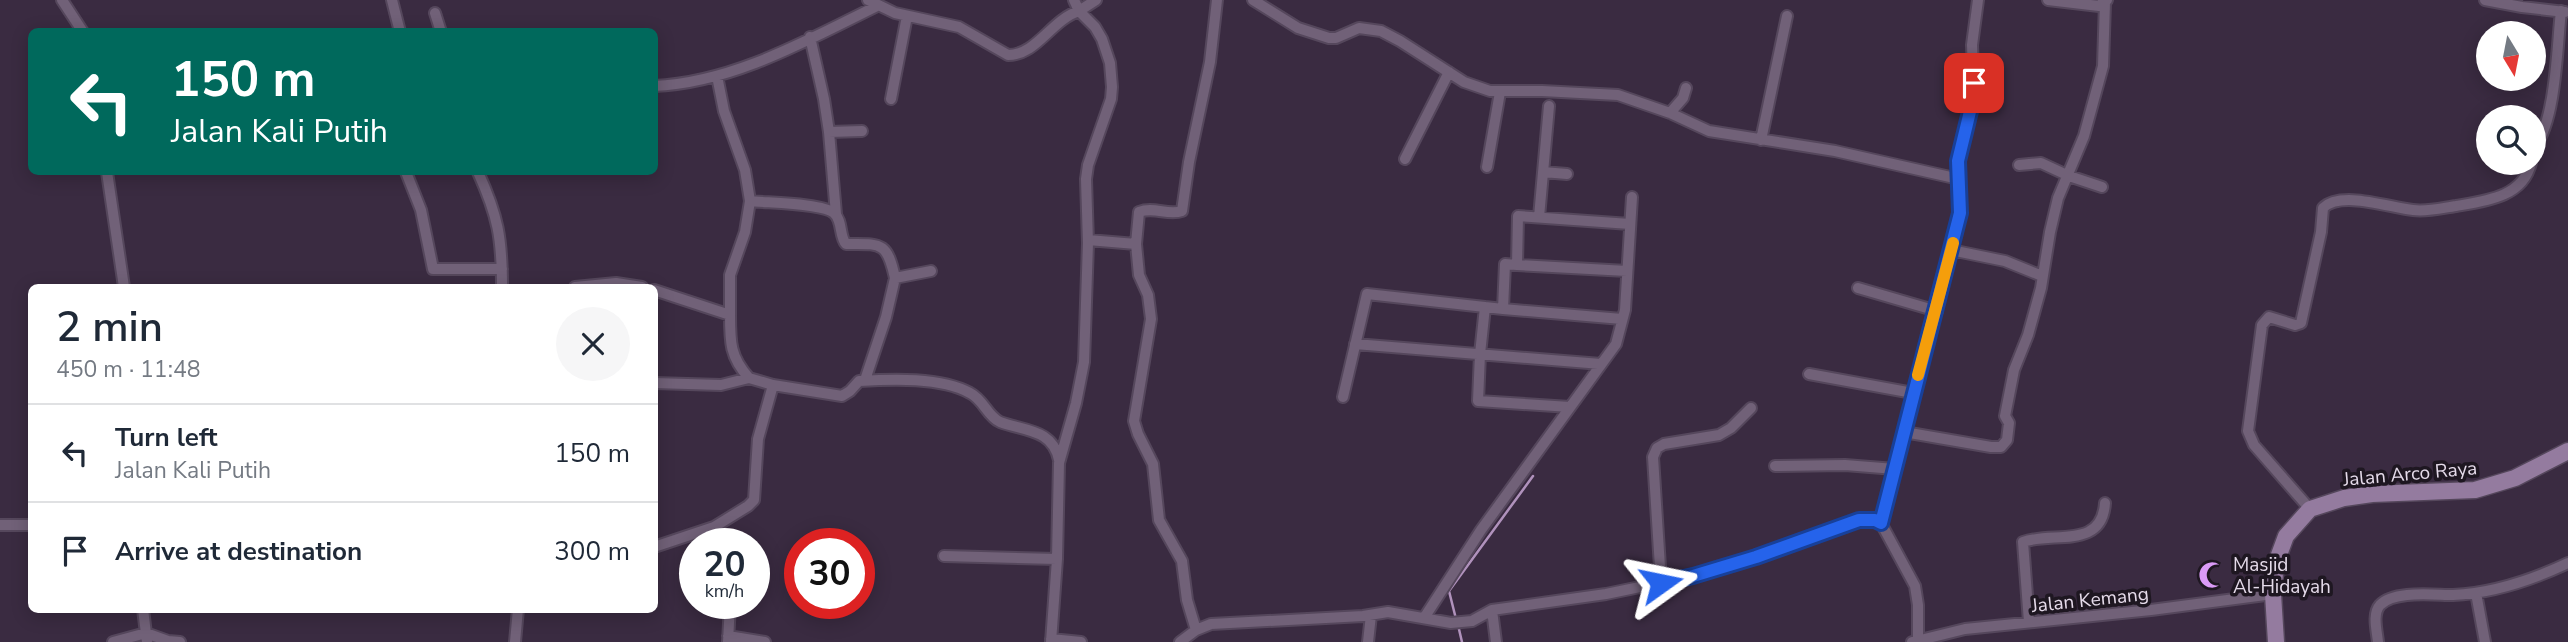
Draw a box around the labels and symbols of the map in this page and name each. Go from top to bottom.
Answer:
north arrow [2476,21,2546,91]
pin [1944,53,2004,113]
street label: Jalan Arco Raya [2341,455,2478,493]
speed limit sign: 30 [784,528,875,619]
position arrow [1624,546,1698,620]
place label: Masjid Al-Hidayah [2233,552,2331,600]
mosque icon: Masjid Al-Hidayah [2197,560,2227,590]
street label: Jalan Kemang [2029,581,2150,619]

